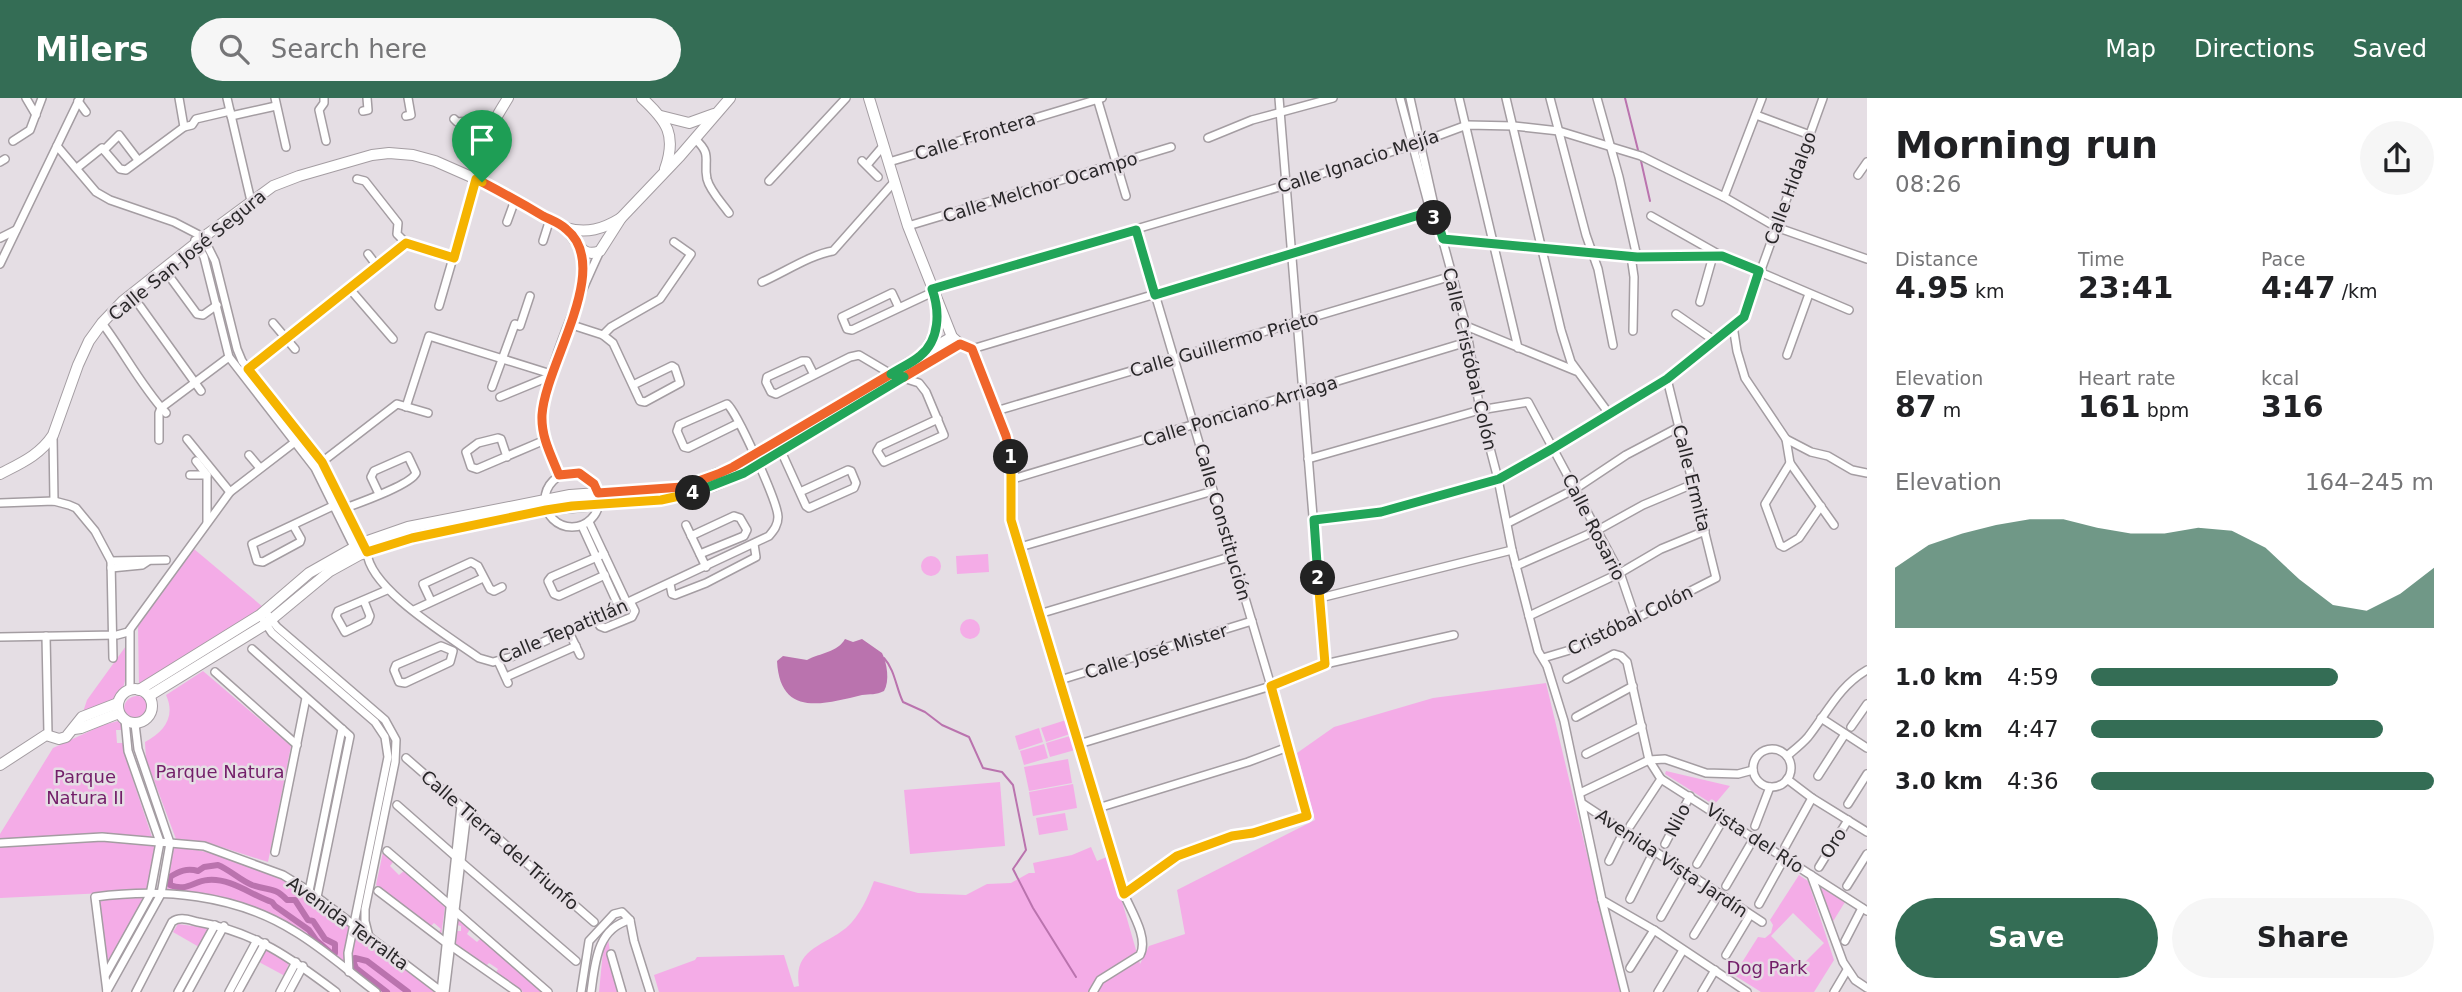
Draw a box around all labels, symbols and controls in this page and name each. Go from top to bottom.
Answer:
search box [191,18,681,81]
text: Milers [35,30,149,69]
icon: search [215,30,253,68]
text: Search here [271,34,427,64]
text: Map [2105,35,2156,63]
text: Directions [2194,35,2315,63]
text: Saved [2353,35,2427,63]
street label: Calle Frontera [912,108,1038,164]
pin [452,110,512,182]
icon: arrive [463,121,501,159]
button: share [2360,121,2434,195]
text: Morning run [1895,123,2158,167]
street label: Calle Ignacio Mejía [1274,125,1442,197]
street label: Calle Hidalgo [1760,129,1820,247]
street label: Calle Melchor Ocampo [940,147,1140,227]
text: 08:26 [1895,171,1961,197]
street label: Calle San José Segura [104,185,270,325]
pin: 3 [1416,200,1452,236]
text: 3 [1427,206,1440,228]
text: Distance [1895,248,1978,270]
text: Time [2078,248,2125,270]
text: Pace [2261,248,2305,270]
street label: Calle Cristóbal Colón [1439,266,1501,452]
text: 4.95 [1895,270,1969,305]
text: 23:41 [2078,270,2174,305]
text: 4:47 [2261,270,2336,305]
text: km [1969,280,2005,302]
text: /km [2336,280,2378,302]
street label: Calle Guillermo Prieto [1127,307,1321,381]
text: Elevation [1895,367,1983,389]
text: Heart rate [2078,367,2176,389]
text: kcal [2261,367,2299,389]
street label: Calle Ponciano Arriaga [1140,371,1340,451]
text: 87 [1895,389,1937,424]
text: 161 [2078,389,2141,424]
text: 316 [2261,389,2324,424]
text: m [1937,399,1961,421]
text: bpm [2141,399,2189,421]
street label: Calle Ermita [1669,422,1715,534]
pin: 1 [993,440,1028,474]
street label: Calle Constitución [1190,441,1256,603]
text: 1 [1004,445,1017,467]
text: Elevation [1895,469,2002,495]
text: 164–245 m [2305,469,2434,495]
street label: Calle Rosario [1558,470,1630,584]
pin: 4 [676,476,710,510]
text: 4 [686,481,699,503]
pin: 2 [1300,560,1336,596]
text: 2 [1311,566,1324,588]
street label: Cristóbal Colón [1564,581,1696,659]
street label: Calle Tepatitlán [495,594,631,668]
street label: Calle José Mister [1082,619,1231,683]
text: 1.0 km [1895,664,1983,690]
text: 4:59 [2007,664,2059,690]
text: 2.0 km [1895,716,1983,742]
text: 4:47 [2007,716,2059,742]
park label: Parque Natura [155,761,285,782]
park label: Parque Natura II [46,766,124,808]
street label: Calle Tierra del Triunfo [417,766,583,914]
text: 3.0 km [1895,768,1983,794]
text: 4:36 [2007,768,2059,794]
street label: Vista del Río [1702,799,1808,877]
street label: Nilo [1660,800,1694,840]
street label: Avenida Vista Jardín [1592,804,1752,922]
street label: Oro [1816,824,1850,862]
street label: Avenida Terralta [283,872,413,974]
button: Save [1895,898,2158,978]
button: Share [2172,898,2434,978]
park label: Dog Park [1727,957,1808,978]

